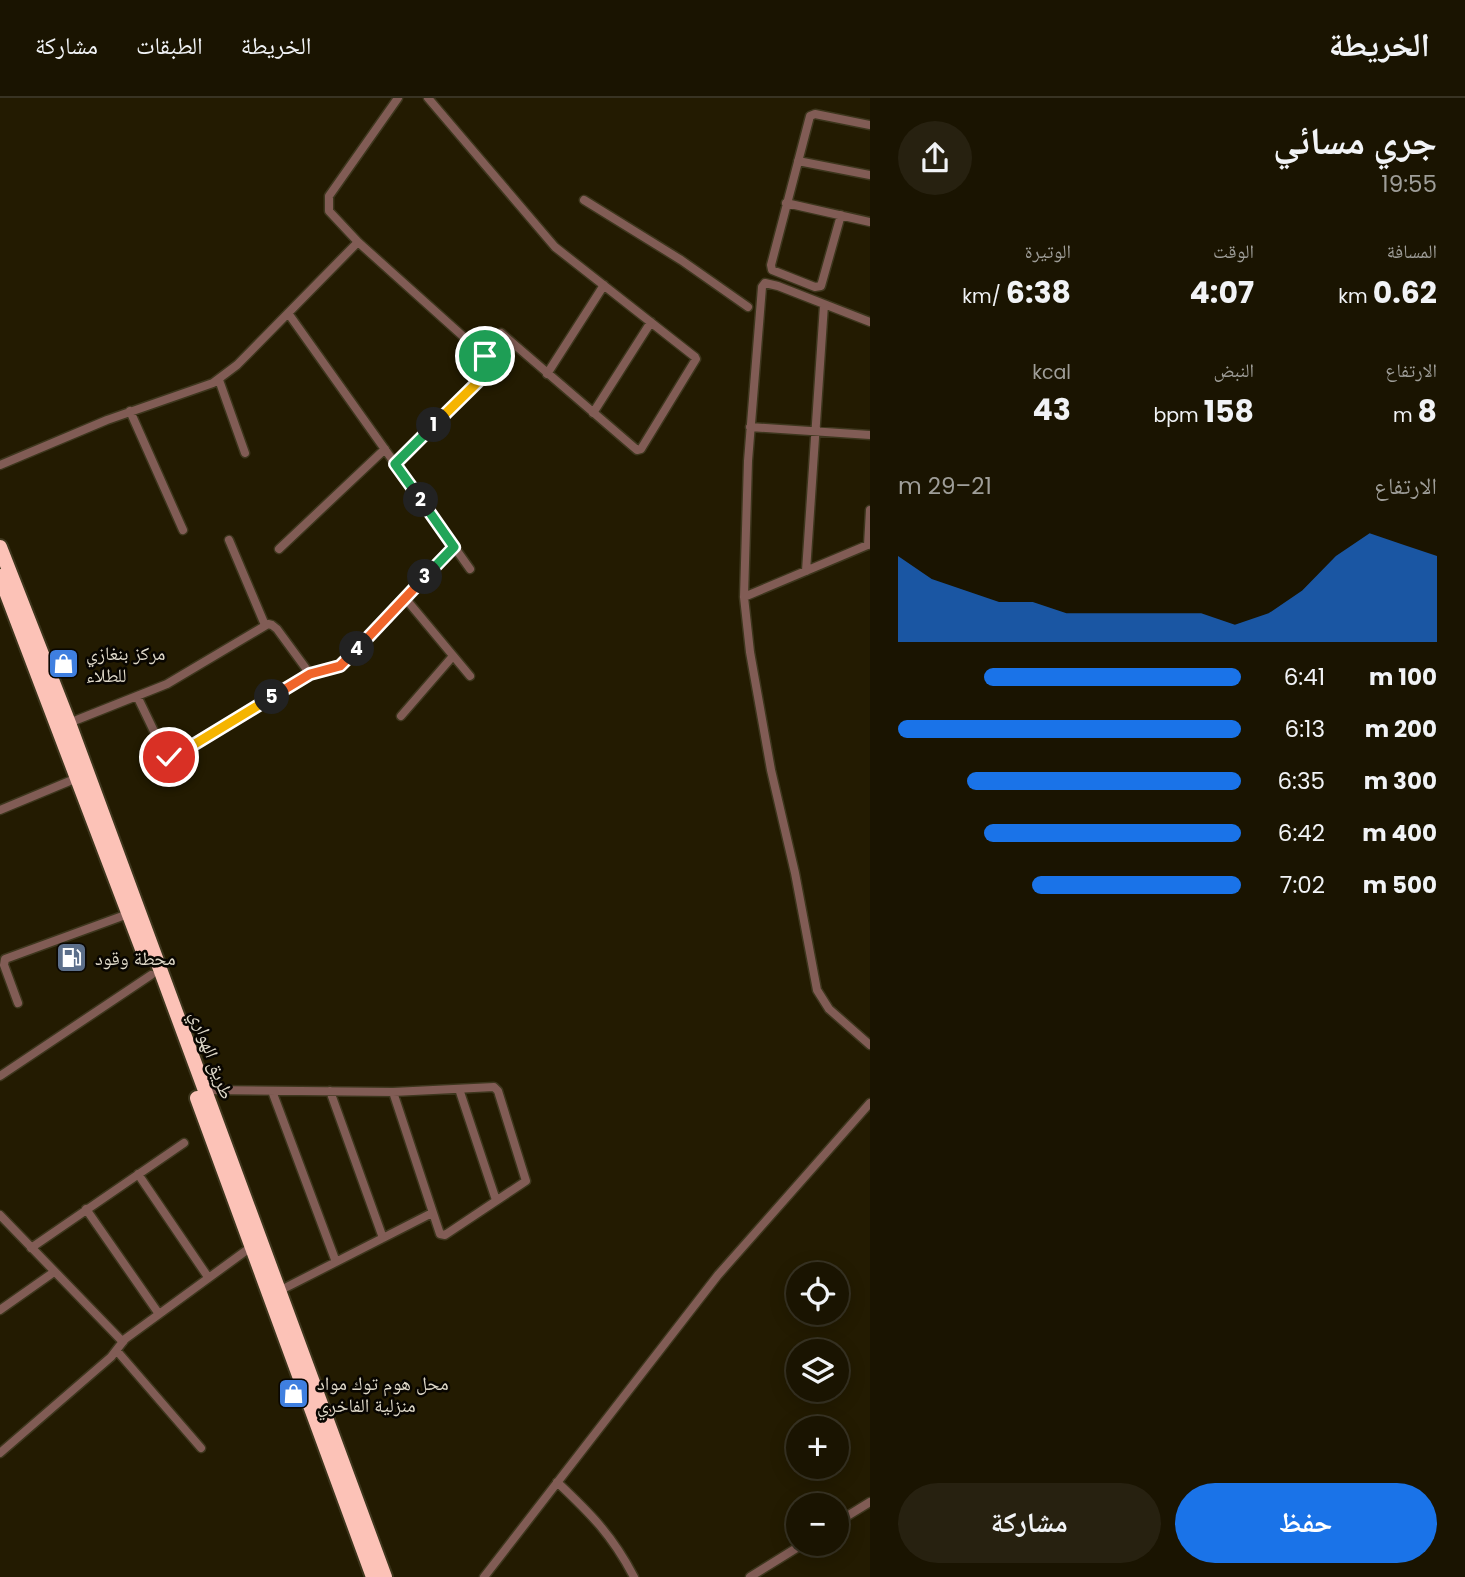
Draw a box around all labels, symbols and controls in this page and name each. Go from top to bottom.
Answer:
text: الخريطة [1329,21,1430,68]
text: مشاركة [35,29,98,62]
text: الطبقات [136,29,203,62]
text: الخريطة [241,29,311,62]
text: جري مسائي [1273,114,1437,167]
button: share [898,121,972,195]
text: 19:55 [1381,168,1437,200]
text: الوتيرة [1025,238,1071,265]
text: الوقت [1213,238,1254,265]
text: المسافة [1387,238,1437,265]
text: 6:38 [1006,271,1071,314]
text: 4:07 [1190,271,1254,314]
text: 0.62 [1373,271,1437,314]
text: /km [962,283,1006,310]
text: km [1338,283,1373,310]
pin [455,326,515,386]
icon: arrive [466,337,504,375]
text: النبض [1213,357,1254,384]
text: الارتفاع [1385,357,1437,384]
text: kcal [1032,359,1071,386]
text: 43 [1033,388,1071,431]
text: 158 [1204,390,1254,433]
text: 8 [1418,390,1437,433]
text: bpm [1153,402,1204,429]
text: m [1393,402,1418,429]
pin: 1 [416,408,452,442]
text: 1 [430,411,437,438]
text: 21–29 m [898,470,992,502]
text: الارتفاع [1374,470,1437,502]
pin: 2 [404,482,438,518]
text: 2 [415,486,426,513]
pin: 3 [408,560,442,594]
text: 3 [419,563,430,590]
pin: 4 [340,632,374,666]
text: 4 [350,635,363,662]
place label: مركز بنغازي للطلاء [86,640,166,689]
shop icon: مركز بنغازي للطلاء [46,647,80,681]
text: 6:41 [1284,661,1325,693]
text: 100 m [1369,661,1437,693]
pin: 5 [254,680,290,714]
text: 5 [265,683,278,710]
text: 6:13 [1285,713,1325,745]
text: 200 m [1365,713,1437,745]
pin [139,727,199,787]
icon: check [150,738,188,776]
text: 6:35 [1278,765,1325,797]
text: 300 m [1364,765,1437,797]
text: 6:42 [1278,817,1325,849]
text: 400 m [1362,817,1437,849]
text: 7:02 [1280,869,1325,901]
text: 500 m [1363,869,1437,901]
fuel station icon: محطة وقود [55,941,89,975]
place label: محطة وقود [95,945,176,972]
street label: طريق الهواري [182,1007,240,1104]
map controls [786,1262,849,1556]
button: locate [786,1262,849,1325]
button: layers [786,1339,849,1402]
place label: محل هوم توك مواد منزلية الفاخري [317,1370,449,1420]
shop icon: محل هوم توك مواد منزلية الفاخري [277,1377,311,1411]
button: + [786,1416,849,1479]
button: مشاركة [898,1483,1161,1563]
button: حفظ [1175,1483,1437,1563]
button: − [786,1493,849,1556]

